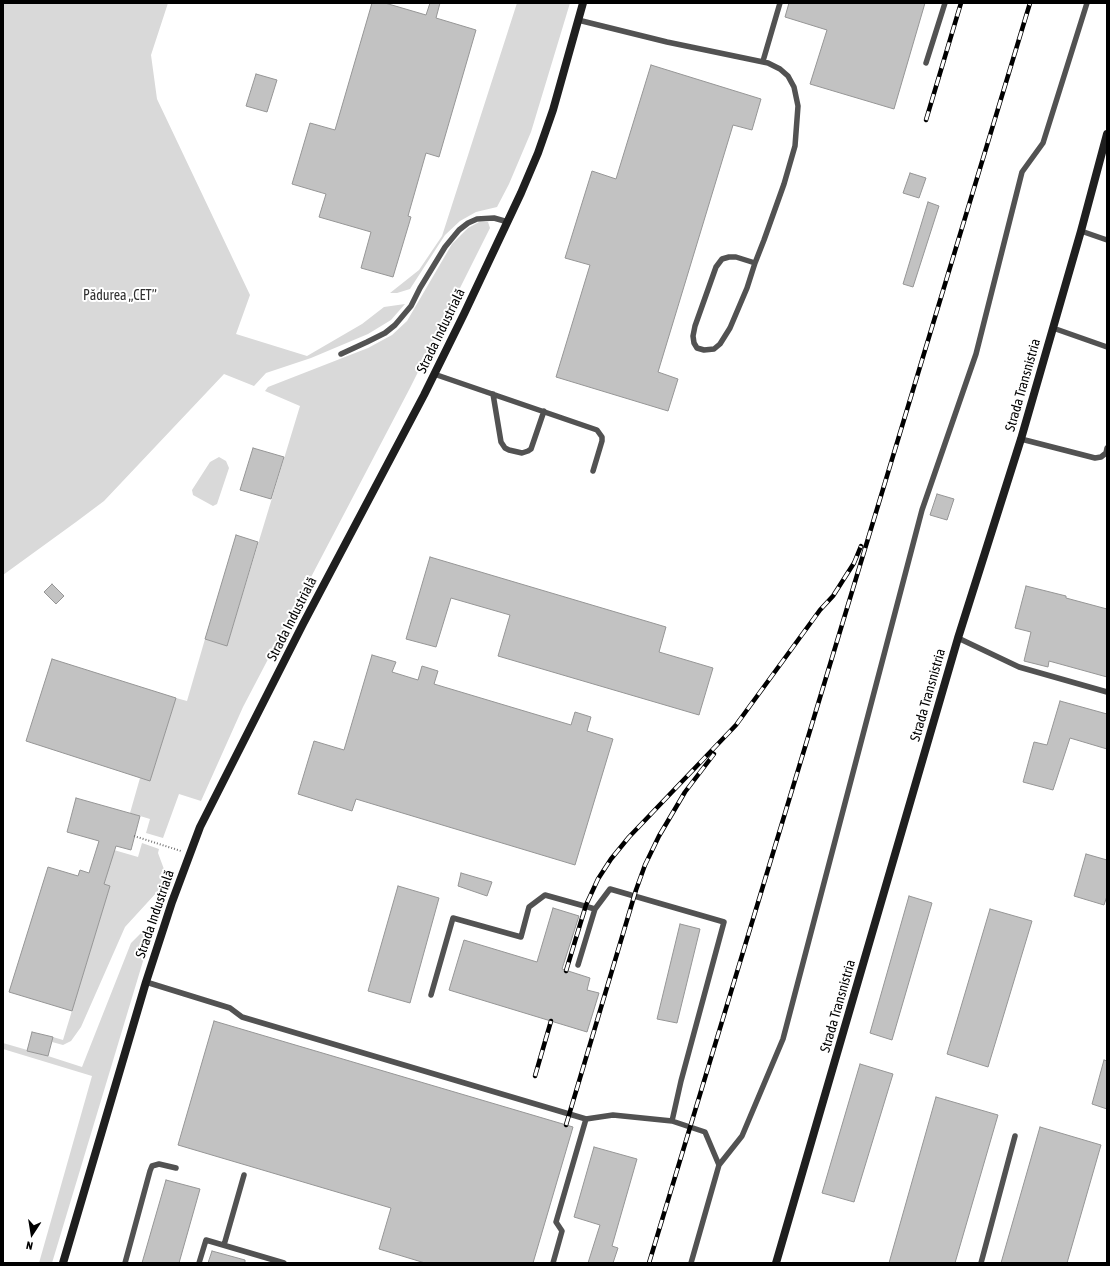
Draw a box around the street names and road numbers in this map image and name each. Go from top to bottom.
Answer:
street label: Strada Industrială [413,286,469,376]
street label: Strada Transnistria [1002,337,1044,433]
street label: Strada Industrială [264,574,320,664]
street label: Strada Transnistria [907,647,949,743]
street label: Strada Industrială [132,868,178,960]
street label: Strada Transnistria [817,958,859,1054]

